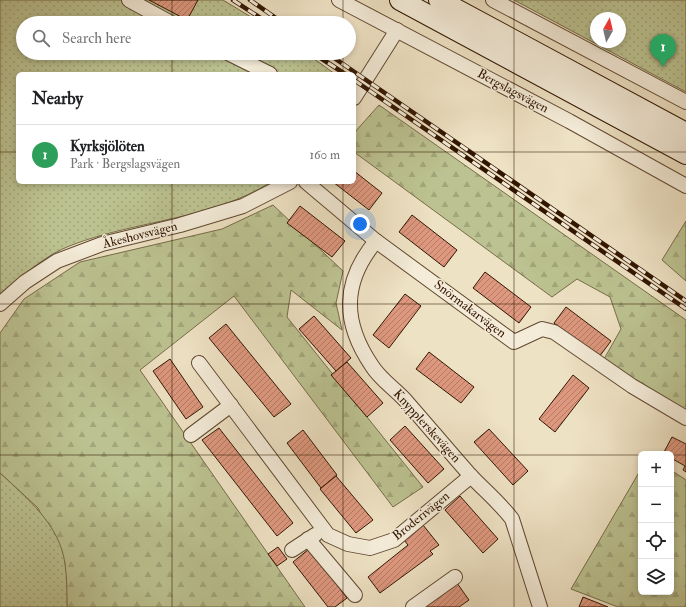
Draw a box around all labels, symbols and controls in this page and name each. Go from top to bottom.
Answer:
north arrow [590,12,626,48]
search box [16,16,356,60]
icon: search [30,27,52,49]
text: Search here [62,29,131,48]
pin: 1 [650,34,676,67]
street label: Bergslagsvägen [475,66,552,117]
text: Nearby [32,88,83,109]
text: Kyrksjölöten [70,137,145,156]
text: 1 [43,147,47,163]
text: 160 m [309,147,340,163]
text: Park · Bergslagsvägen [70,156,180,172]
your location [350,214,370,234]
street label: Åkeshovsvägen [100,217,179,252]
street label: Snörmakarvägen [431,277,510,342]
street label: Knypplerskevägen [389,386,464,467]
map controls [638,451,674,595]
button: + [638,451,674,487]
button: − [638,487,674,523]
street label: Broderivägen [389,488,453,544]
button: locate [638,523,674,559]
button: layers [638,559,674,595]

